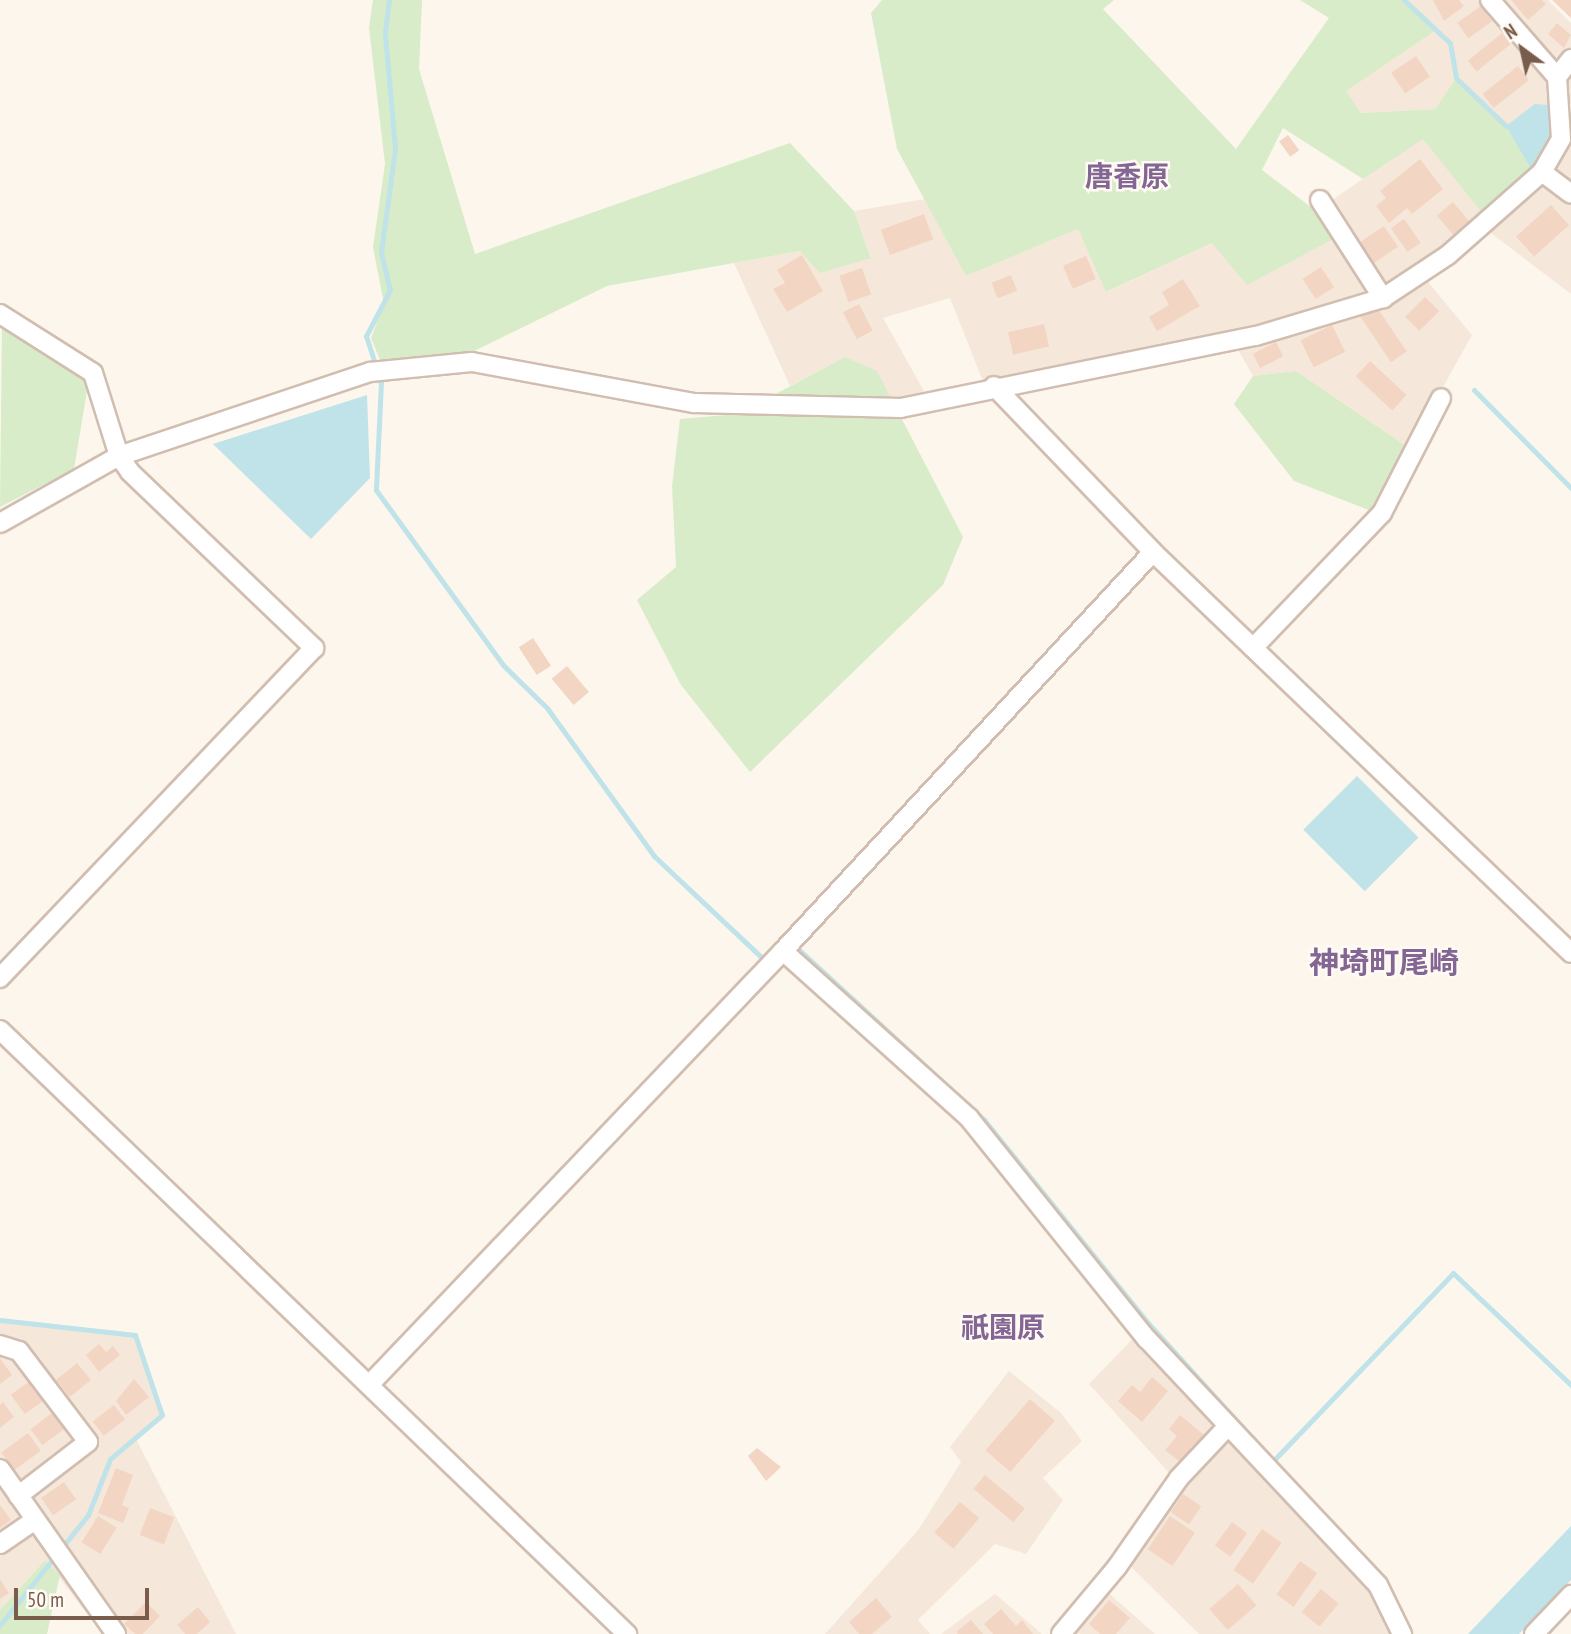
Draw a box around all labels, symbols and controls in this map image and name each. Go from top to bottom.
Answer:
north arrow [1487,14,1557,84]
text: N [1500,19,1521,44]
district label: 唐香原 [1085,159,1169,193]
district label: 神埼町尾崎 [1309,944,1459,980]
district label: 祇園原 [961,1310,1045,1344]
scale bar [18,1574,152,1618]
text: 50 m [27,1586,64,1613]

